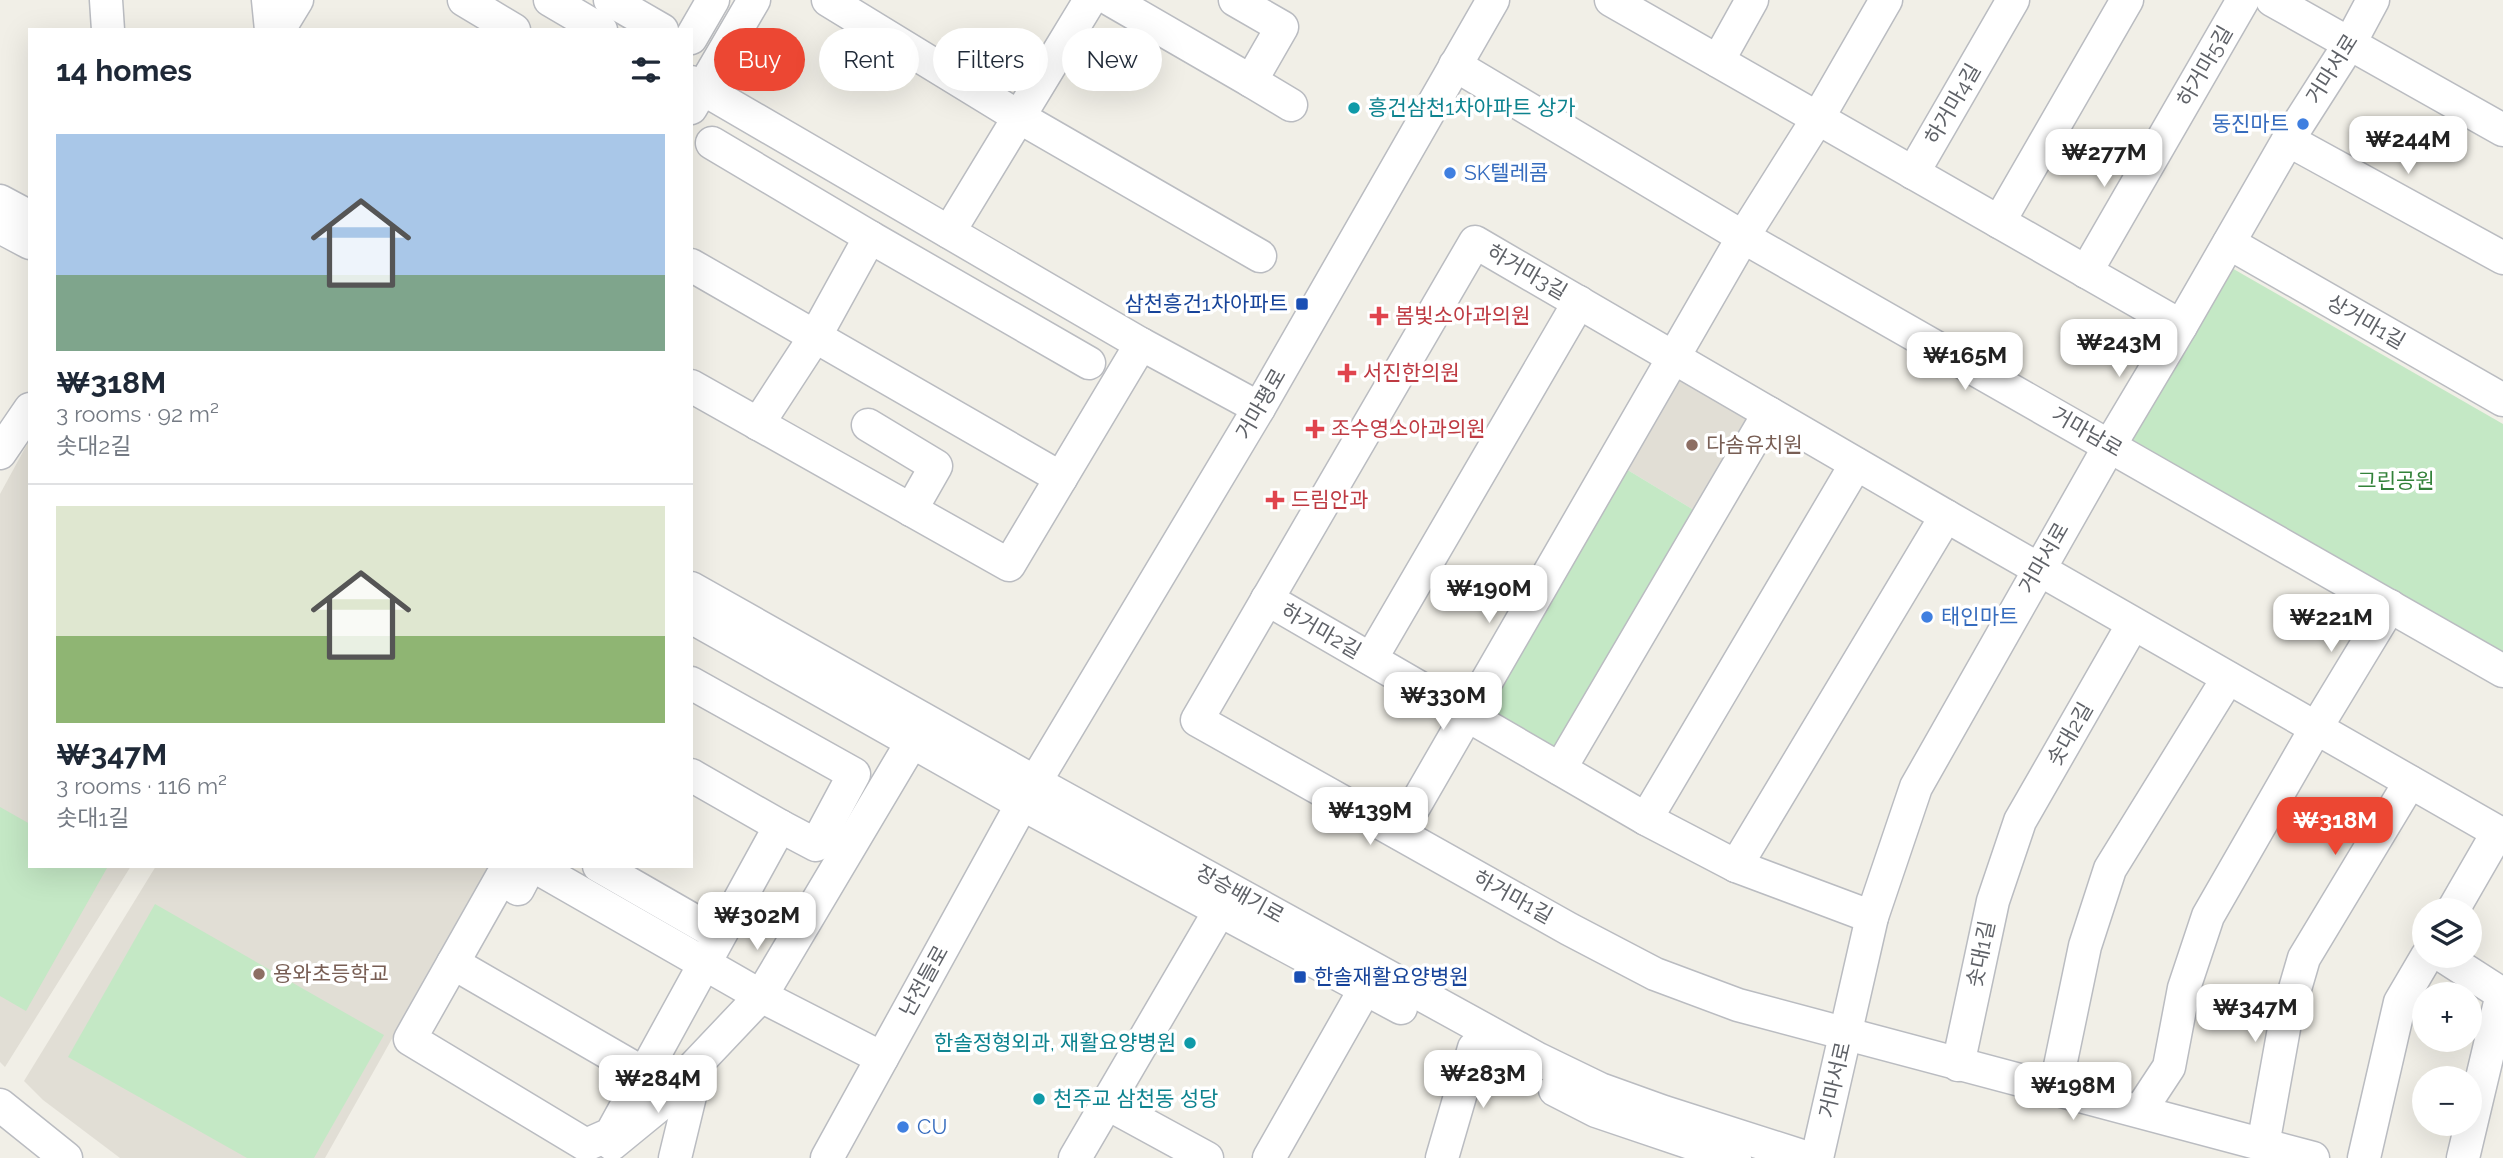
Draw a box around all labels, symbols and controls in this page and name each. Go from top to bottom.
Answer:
street label: 하거마5길 [2172,21,2238,110]
chip: Buy [714,28,805,91]
chip: Rent [819,28,919,91]
chip: Filters [933,28,1048,91]
chip: New [1062,28,1162,91]
street label: 거마서로 [2300,29,2363,108]
icon: filters [627,51,665,89]
text: 14 homes [56,53,192,88]
street label: 하거마4길 [1920,59,1986,148]
place label: 흥건삼천1차아파트 상가 [1368,95,1576,120]
marker: 흥건삼천1차아파트 상가 [1346,100,1362,116]
place label: 동진마트 [2212,111,2289,136]
marker: 동진마트 [2295,116,2311,132]
pin: ₩244M [2359,116,2457,176]
text: ₩244M [2365,125,2451,152]
pin: ₩277M [2055,130,2153,189]
text: ₩277M [2061,138,2147,165]
place label: SK텔레콤 [1464,160,1548,185]
marker: SK텔레콤 [1442,165,1458,181]
icon: home [298,180,424,306]
street label: 하거마3길 [1483,239,1572,305]
street label: 상거마1길 [2323,289,2410,354]
place label: 삼천흥건1차아파트 [1124,291,1288,316]
marker: 삼천흥건1차아파트 [1294,296,1310,312]
place label: 봄빛소아과의원 [1395,303,1530,328]
marker: 봄빛소아과의원 [1369,306,1389,326]
pin: ₩243M [2070,320,2168,379]
text: ₩243M [2076,328,2162,355]
pin: ₩165M [1916,332,2014,392]
text: ₩165M [1923,341,2007,368]
place label: 서진한의원 [1363,360,1460,385]
marker: 서진한의원 [1337,363,1357,383]
street label: 거마평로 [1230,364,1291,443]
text: ₩318M [56,365,166,400]
text: 3 rooms · 92 m² [56,400,219,427]
street label: 거마남로 [2048,401,2127,462]
place label: 조수영소아과의원 [1331,416,1486,441]
marker: 조수영소아과의원 [1305,419,1325,439]
text: 솟대2길 [56,432,131,459]
place label: 다솜유치원 [1706,432,1803,457]
marker: 다솜유치원 [1684,437,1700,453]
park label: 그린공원 [2357,468,2435,493]
place label: 드림안과 [1291,487,1368,512]
marker: 드림안과 [1265,490,1285,510]
street label: 거마서로 [2013,518,2074,597]
icon: home [298,552,424,678]
pin: ₩190M [1440,566,1538,625]
text: ₩190M [1446,574,1532,601]
pin: ₩221M [2282,594,2380,654]
street label: 하거마2길 [1277,598,1366,663]
text: ₩221M [2289,603,2373,630]
place label: 태인마트 [1941,604,2018,629]
marker: 태인마트 [1919,609,1935,625]
pin: ₩330M [1394,672,1492,732]
text: ₩330M [1400,681,1486,708]
street label: 솟대2길 [2042,698,2098,770]
text: ₩347M [56,737,167,772]
text: 3 rooms · 116 m² [56,772,227,799]
pin: ₩139M [1321,788,1419,847]
text: ₩139M [1328,796,1412,823]
pin: ₩318M [2286,798,2384,857]
text: 솟대1길 [56,804,129,831]
text: ₩318M [2293,806,2377,833]
street label: 장승배기로 [1192,859,1289,928]
street label: 하거마1길 [1469,865,1557,928]
pin: ₩302M [708,892,806,952]
map controls [2412,898,2482,1136]
button: layers [2412,898,2482,968]
text: ₩302M [714,901,800,928]
street label: 솟대1길 [1961,919,2000,989]
street label: 난전들로 [894,941,953,1021]
place label: 용와초등학교 [273,961,389,986]
place label: 한솔재활요양병원 [1314,964,1469,989]
marker: 용와초등학교 [251,966,267,982]
marker: 한솔재활요양병원 [1292,969,1308,985]
button: + [2412,982,2482,1052]
pin: ₩347M [2206,984,2304,1044]
text: ₩347M [2212,993,2298,1020]
place label: 한솔정형외과, 재활요양병원 [934,1030,1176,1055]
marker: 한솔정형외과, 재활요양병원 [1182,1035,1198,1051]
street label: 거마서로 [1814,1039,1855,1120]
pin: ₩283M [1434,1050,1532,1110]
pin: ₩284M [609,1056,707,1115]
text: ₩283M [1440,1059,1526,1086]
pin: ₩198M [2024,1062,2122,1122]
text: ₩284M [615,1064,701,1091]
button: − [2412,1066,2482,1136]
text: ₩198M [2030,1071,2116,1098]
place label: 천주교 삼천동 성당 [1053,1086,1218,1111]
marker: 천주교 삼천동 성당 [1031,1091,1047,1107]
place label: CU [917,1114,947,1139]
marker: CU [895,1119,911,1135]

